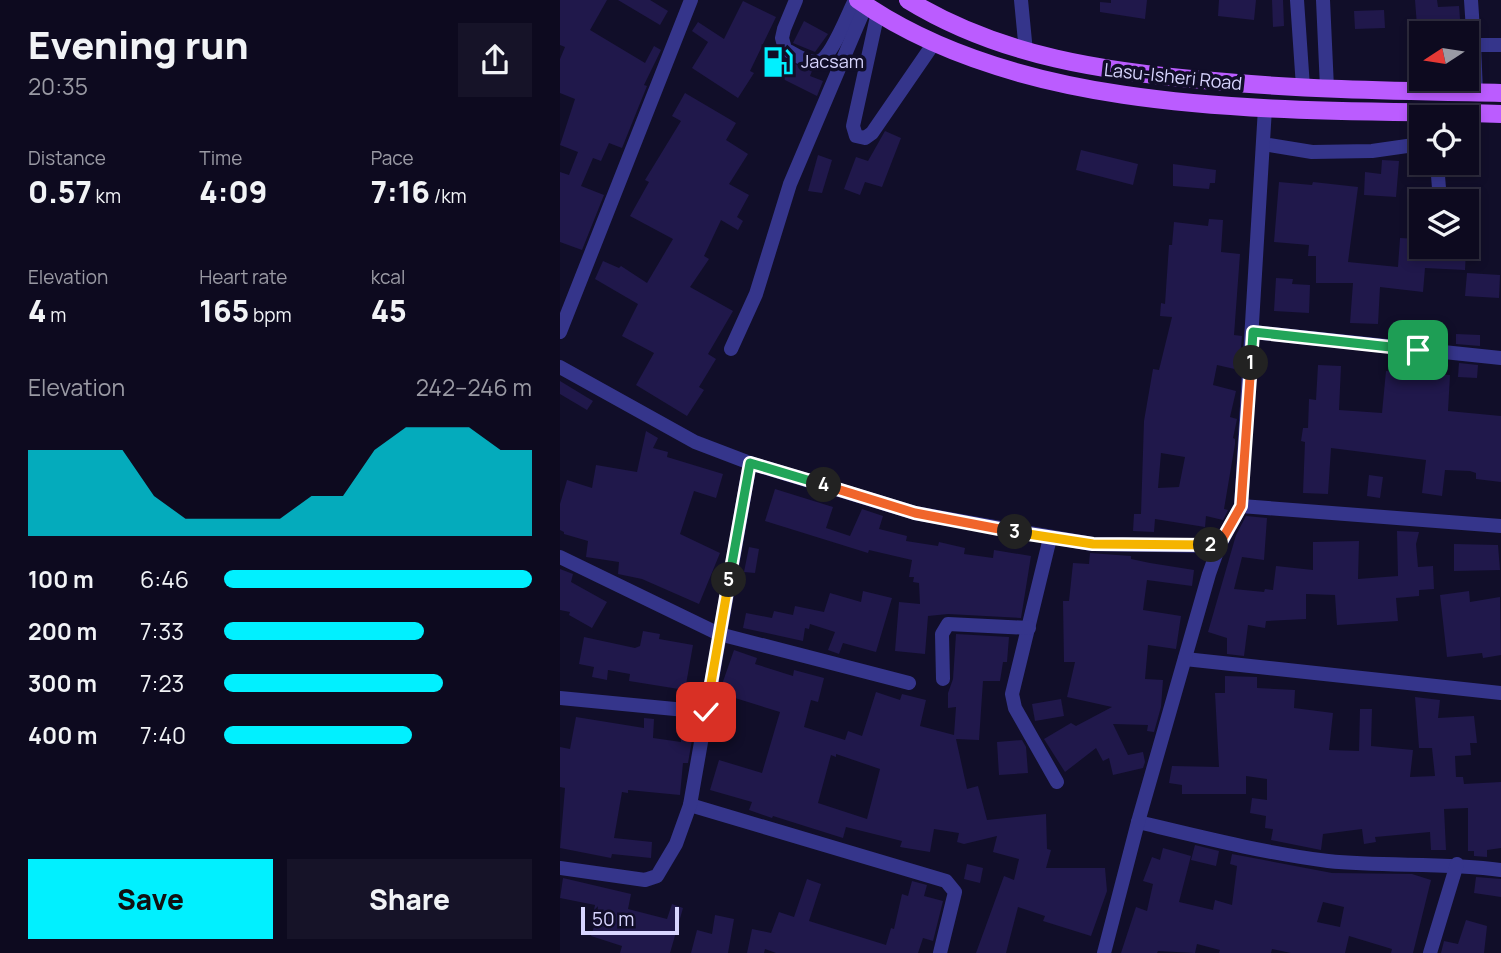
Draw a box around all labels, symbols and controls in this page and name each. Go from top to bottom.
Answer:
text: Evening run [28,18,249,70]
north arrow [1409,21,1479,91]
map controls [1409,21,1479,259]
button: share [458,23,532,97]
fuel station icon: Jacsam [761,45,795,79]
place label: Jacsam [801,49,864,73]
street label: Lasu-Isheri Road [1103,57,1243,95]
text: 20:35 [28,70,88,102]
button: locate [1409,105,1479,175]
text: Distance [28,145,106,171]
text: Time [199,145,242,171]
text: Pace [371,145,414,171]
text: 0.57 [28,171,92,212]
text: 4:09 [199,171,267,212]
text: 7:16 [371,171,430,212]
text: km [92,183,121,209]
text: /km [430,183,467,209]
button: layers [1409,189,1479,259]
text: Elevation [28,264,108,290]
text: Heart rate [199,264,287,290]
text: kcal [371,264,405,290]
text: 4 [28,290,46,331]
text: 165 [199,290,249,331]
text: 45 [371,290,407,331]
text: m [46,302,66,328]
text: bpm [249,302,292,328]
pin [1388,320,1448,380]
icon: arrive [1399,331,1437,369]
pin: 1 [1234,346,1268,380]
text: 1 [1246,349,1255,375]
text: Elevation [28,371,125,403]
text: 242–246 m [416,371,532,403]
pin: 4 [806,468,842,503]
text: 4 [818,471,829,497]
pin: 3 [998,514,1032,550]
text: 3 [1009,518,1020,544]
pin: 2 [1194,528,1228,562]
text: 2 [1205,531,1216,557]
pin: 5 [712,562,746,598]
text: 100 m [28,563,94,595]
text: 6:46 [140,563,189,595]
text: 5 [723,566,734,592]
text: 200 m [28,615,97,647]
text: 7:33 [140,615,184,647]
text: 300 m [28,667,97,699]
text: 7:23 [140,667,184,699]
pin [676,682,736,742]
icon: check [687,693,725,731]
text: 400 m [28,719,98,751]
text: 7:40 [140,719,186,751]
button: Save [28,859,273,939]
button: Share [287,859,532,939]
scale bar [581,904,679,936]
text: 50 m [592,906,634,932]

